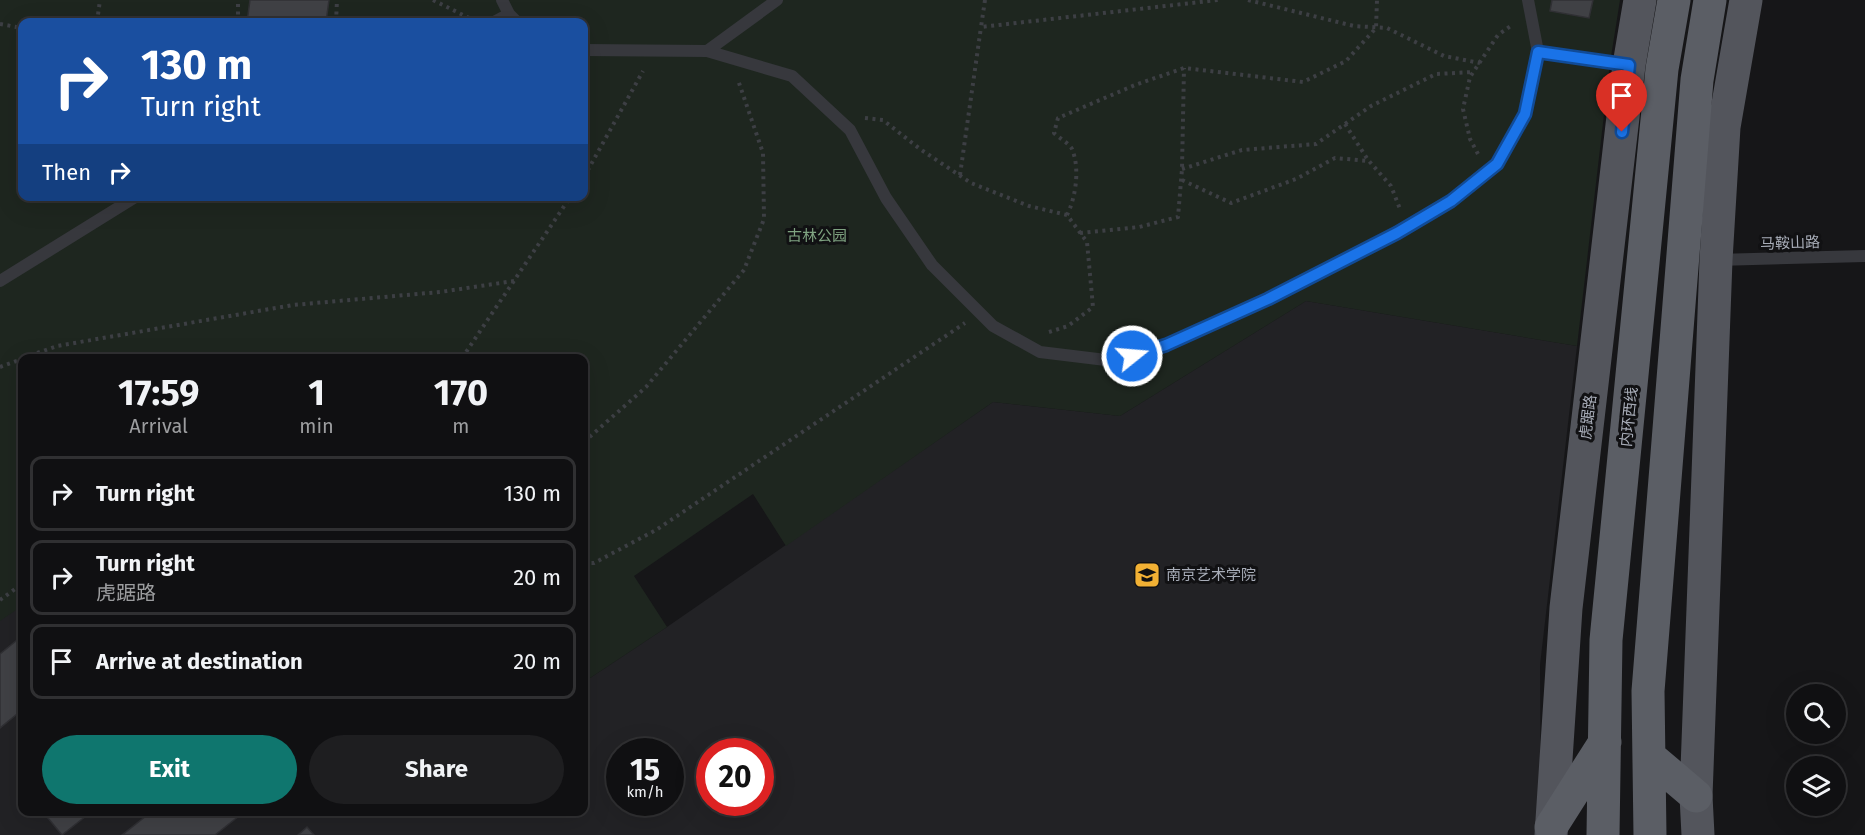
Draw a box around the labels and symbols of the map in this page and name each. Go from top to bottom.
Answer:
pin [1596,70,1647,132]
park label: 古林公园 [787,227,847,245]
street label: 马鞍山路 [1760,233,1820,253]
position arrow [1100,324,1164,388]
street label: 内环西线 [1617,386,1641,448]
street label: 虎踞路 [1576,394,1600,440]
school or university icon: 南京艺术学院 [1132,560,1162,590]
place label: 南京艺术学院 [1166,566,1256,584]
speed limit sign: 20 [696,738,774,816]

